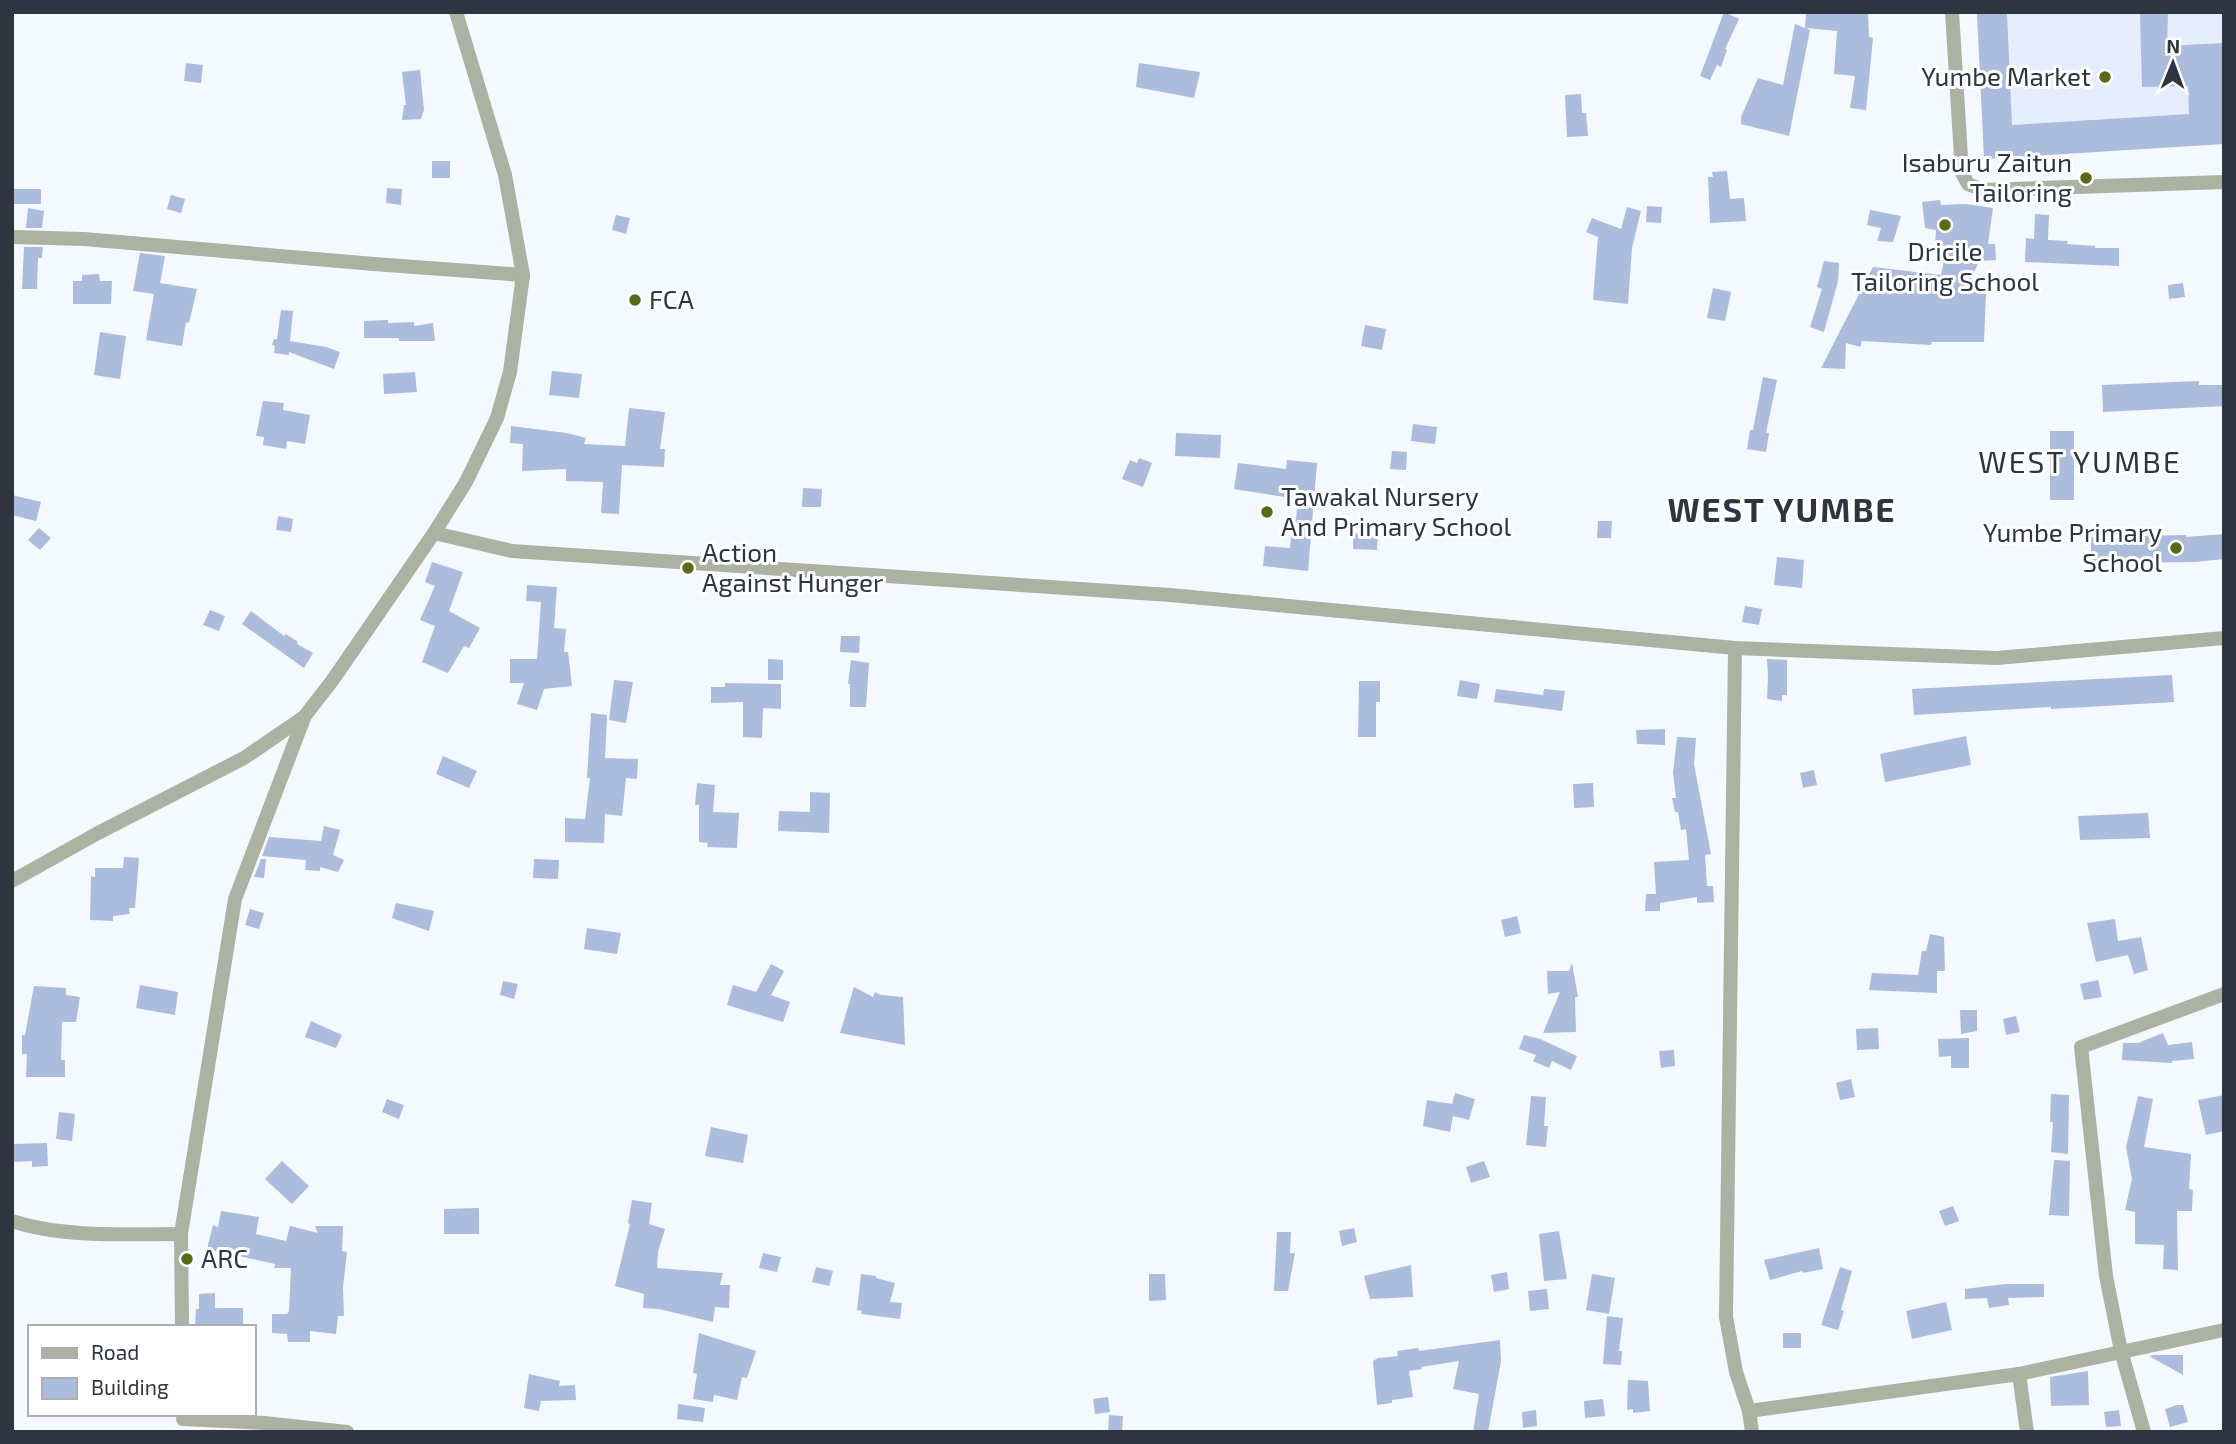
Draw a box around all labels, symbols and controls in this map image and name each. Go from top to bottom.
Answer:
north arrow [2138,28,2208,98]
text: N [2166,34,2180,57]
place label: Yumbe Market [1921,60,2091,91]
marker: Yumbe Market [2097,69,2113,85]
place label: Isaburu Zaitun Tailoring [1902,146,2072,207]
marker: Isaburu Zaitun Tailoring [2078,170,2094,186]
marker: Dricile Tailoring School [1937,217,1953,233]
place label: Dricile Tailoring School [1851,235,2039,296]
place label: FCA [649,283,694,314]
marker: FCA [627,292,643,308]
district label: WEST YUMBE [1978,443,2182,479]
place label: Tawakal Nursery And Primary School [1281,480,1512,541]
district label: WEST YUMBE [1667,489,1897,529]
marker: Tawakal Nursery And Primary School [1259,504,1275,520]
place label: Yumbe Primary School [1983,516,2162,577]
place label: Action Against Hunger [702,536,883,597]
marker: Yumbe Primary School [2168,540,2184,556]
marker: Action Against Hunger [680,560,696,576]
place label: ARC [201,1242,248,1273]
marker: ARC [179,1251,195,1267]
legend [28,1325,256,1416]
text: Road [91,1339,139,1364]
text: Building [91,1374,169,1399]

